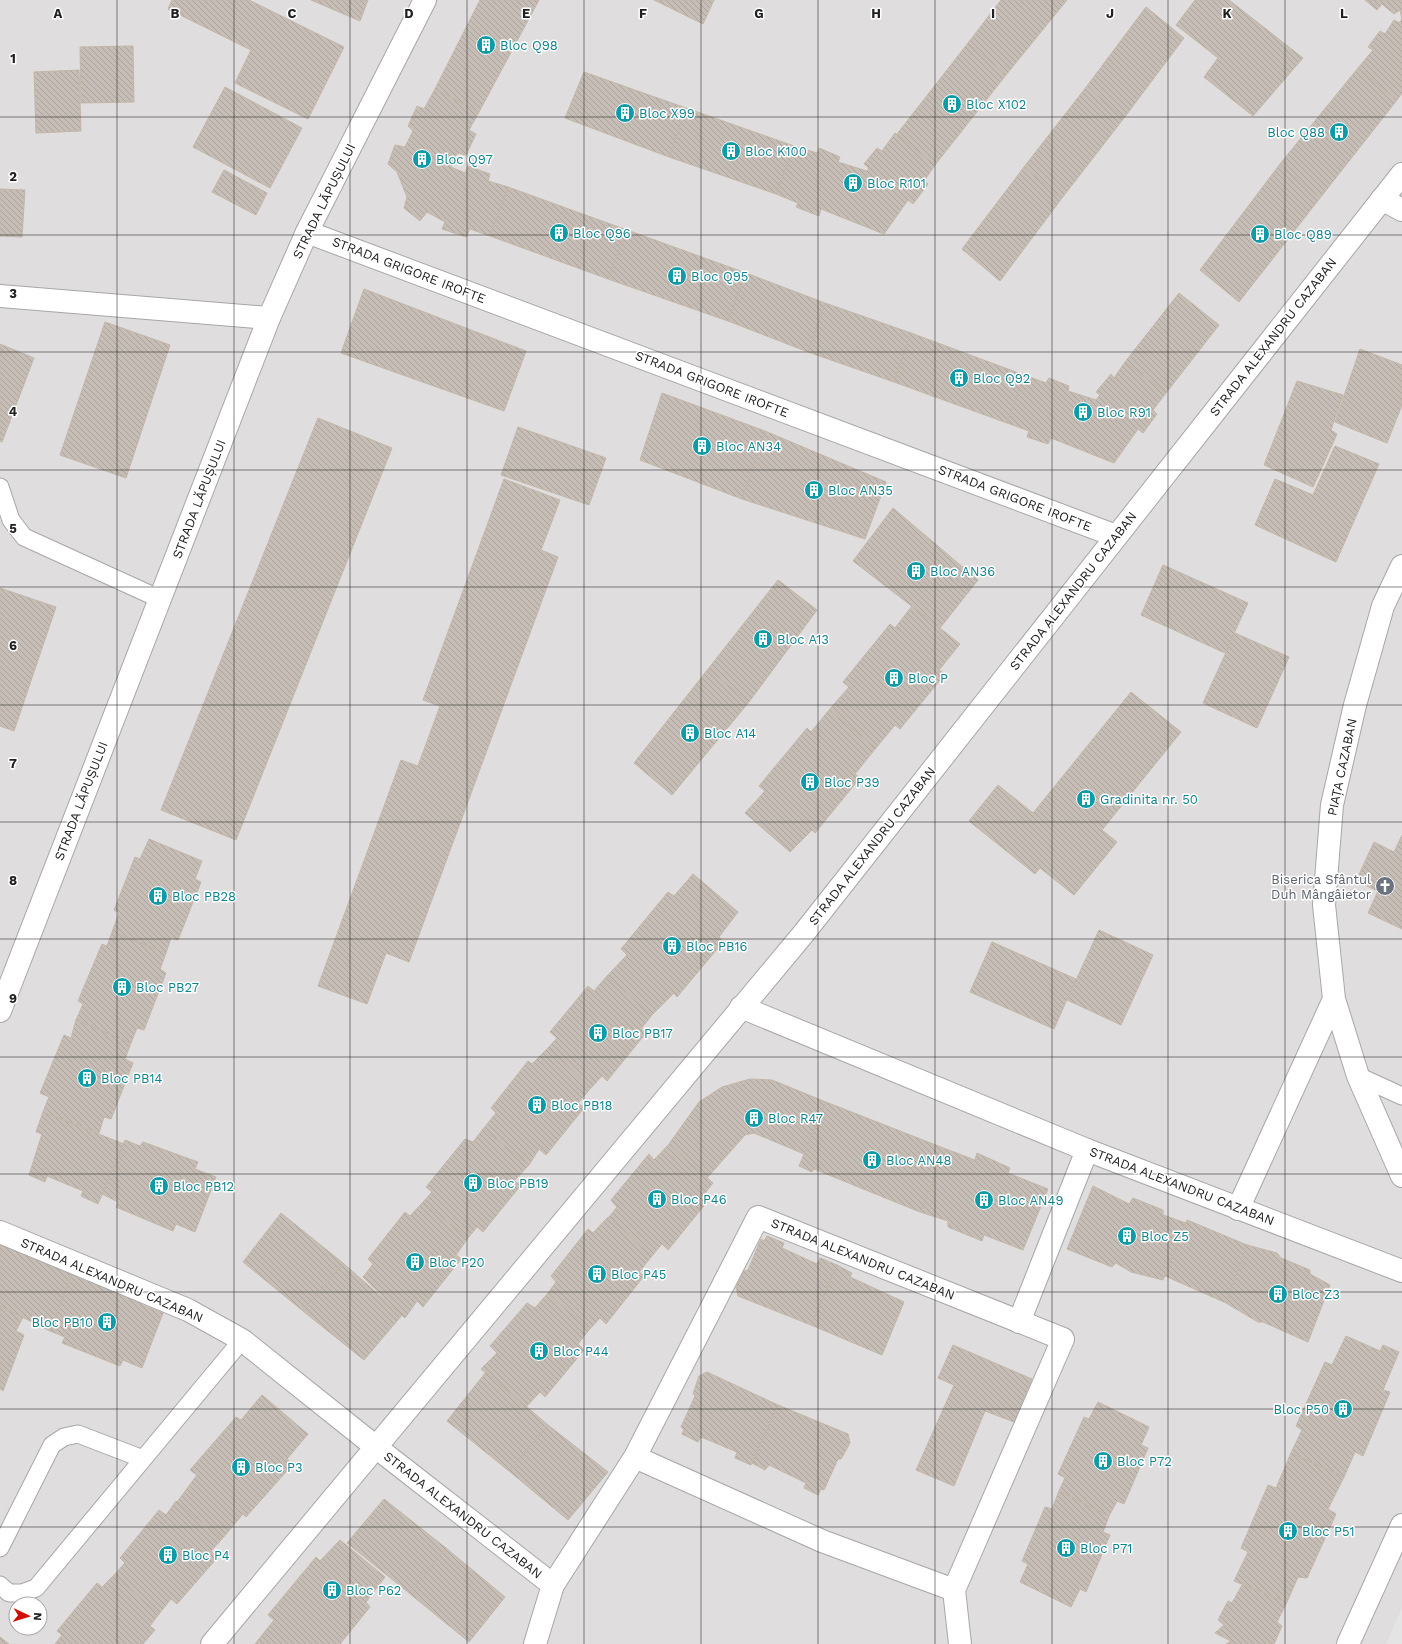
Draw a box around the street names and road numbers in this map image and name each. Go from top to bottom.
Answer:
street label: STRADA LĂPUȘULUI [290,141,359,261]
street label: STRADA GRIGORE IROFTE [330,234,488,306]
street label: STRADA ALEXANDRU CAZABAN [1207,255,1339,419]
street label: STRADA GRIGORE IROFTE [633,348,791,420]
street label: STRADA LĂPUȘULUI [169,437,230,561]
street label: STRADA GRIGORE IROFTE [936,462,1094,534]
street label: STRADA ALEXANDRU CAZABAN [1007,509,1139,673]
street label: PIAȚA CAZABAN [1324,717,1361,817]
street label: STRADA LĂPUȘULUI [51,739,112,863]
street label: STRADA ALEXANDRU CAZABAN [806,764,938,928]
street label: STRADA ALEXANDRU CAZABAN [1087,1144,1277,1228]
street label: STRADA ALEXANDRU CAZABAN [769,1215,957,1303]
street label: STRADA ALEXANDRU CAZABAN [18,1235,206,1325]
street label: STRADA ALEXANDRU CAZABAN [381,1449,545,1581]

